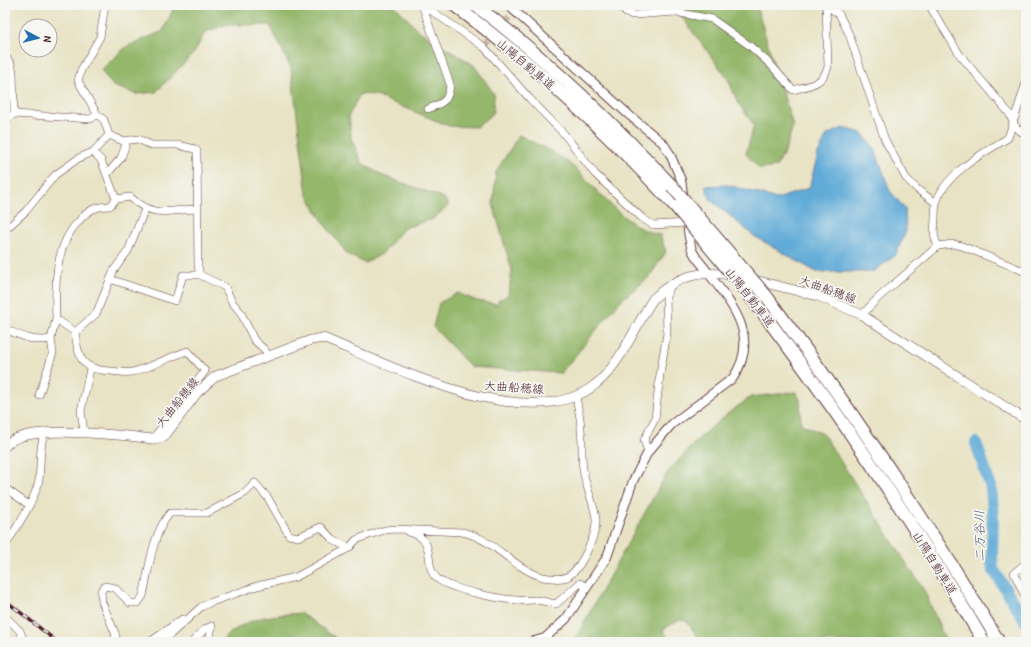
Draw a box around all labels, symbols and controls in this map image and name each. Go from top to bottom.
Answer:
north arrow [18,18,58,58]
street label: 山陽自動車道 [493,34,559,94]
text: N [41,35,55,43]
street label: 山陽自動車道 [721,263,779,331]
street label: 大曲船穂線 [797,271,859,307]
street label: 大曲船穂線 [152,373,202,431]
street label: 大曲船穂線 [483,376,545,398]
water label: 二万谷川 [970,510,988,562]
street label: 山陽自動車道 [909,528,961,598]

